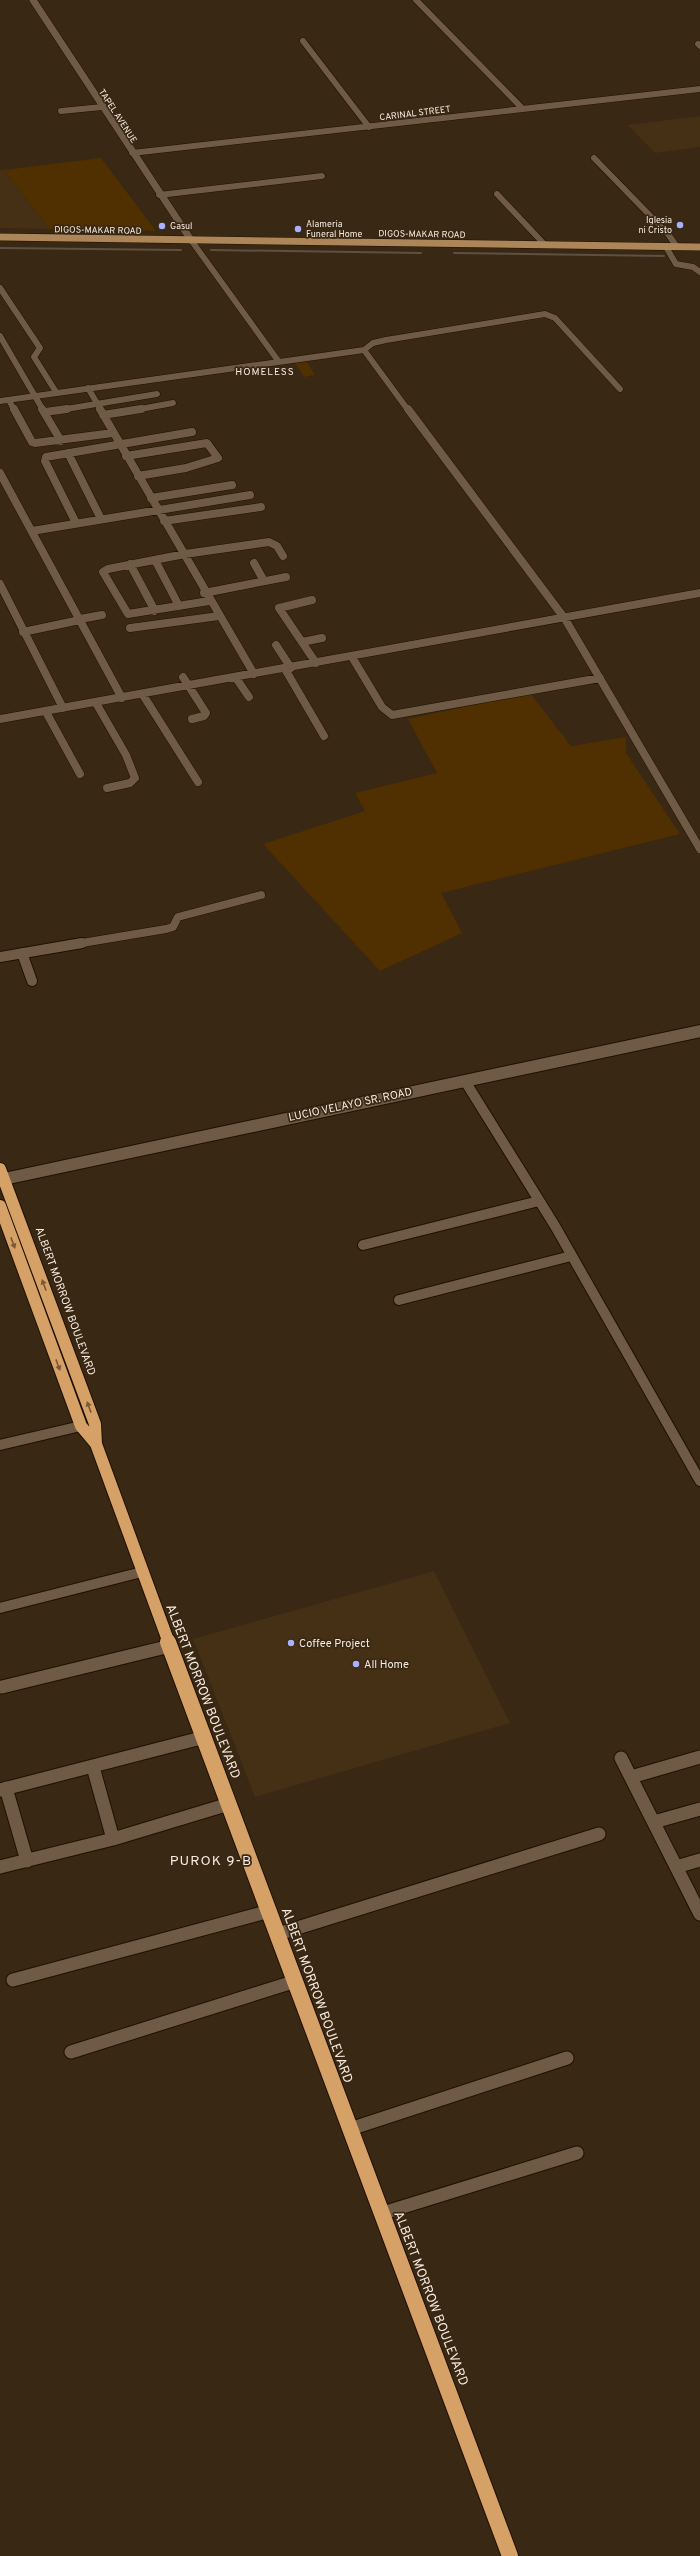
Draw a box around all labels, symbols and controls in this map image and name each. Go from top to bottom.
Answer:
street label: TAPEL AVENUE [96,87,139,145]
street label: CARINAL STREET [379,104,451,123]
place label: Iglesia ni Cristo [639,215,672,236]
place label: Alameria Funeral Home [306,219,363,240]
marker: Iglesia ni Cristo [675,220,685,230]
marker: Gasul [157,221,167,231]
place label: Gasul [170,221,192,232]
street label: DIGOS-MAKAR ROAD [54,224,142,237]
marker: Alameria Funeral Home [293,224,303,234]
street label: DIGOS-MAKAR ROAD [378,228,466,241]
district label: HOMELESS [235,366,295,379]
street label: LUCIO VELAYO SR. ROAD [287,1085,413,1125]
street label: ALBERT MORROW BOULEVARD [32,1225,99,1378]
one-way arrow [11,1237,17,1249]
one-way arrow [40,1278,46,1290]
one-way arrow [56,1359,62,1371]
one-way arrow [86,1400,92,1412]
street label: ALBERT MORROW BOULEVARD [161,1602,243,1781]
place label: Coffee Project [299,1637,370,1651]
marker: Coffee Project [286,1638,296,1648]
place label: All Home [364,1658,409,1672]
marker: All Home [351,1659,361,1669]
district label: PUROK 9-B [170,1853,252,1870]
street label: ALBERT MORROW BOULEVARD [277,1906,355,2086]
street label: ALBERT MORROW BOULEVARD [389,2209,471,2388]

